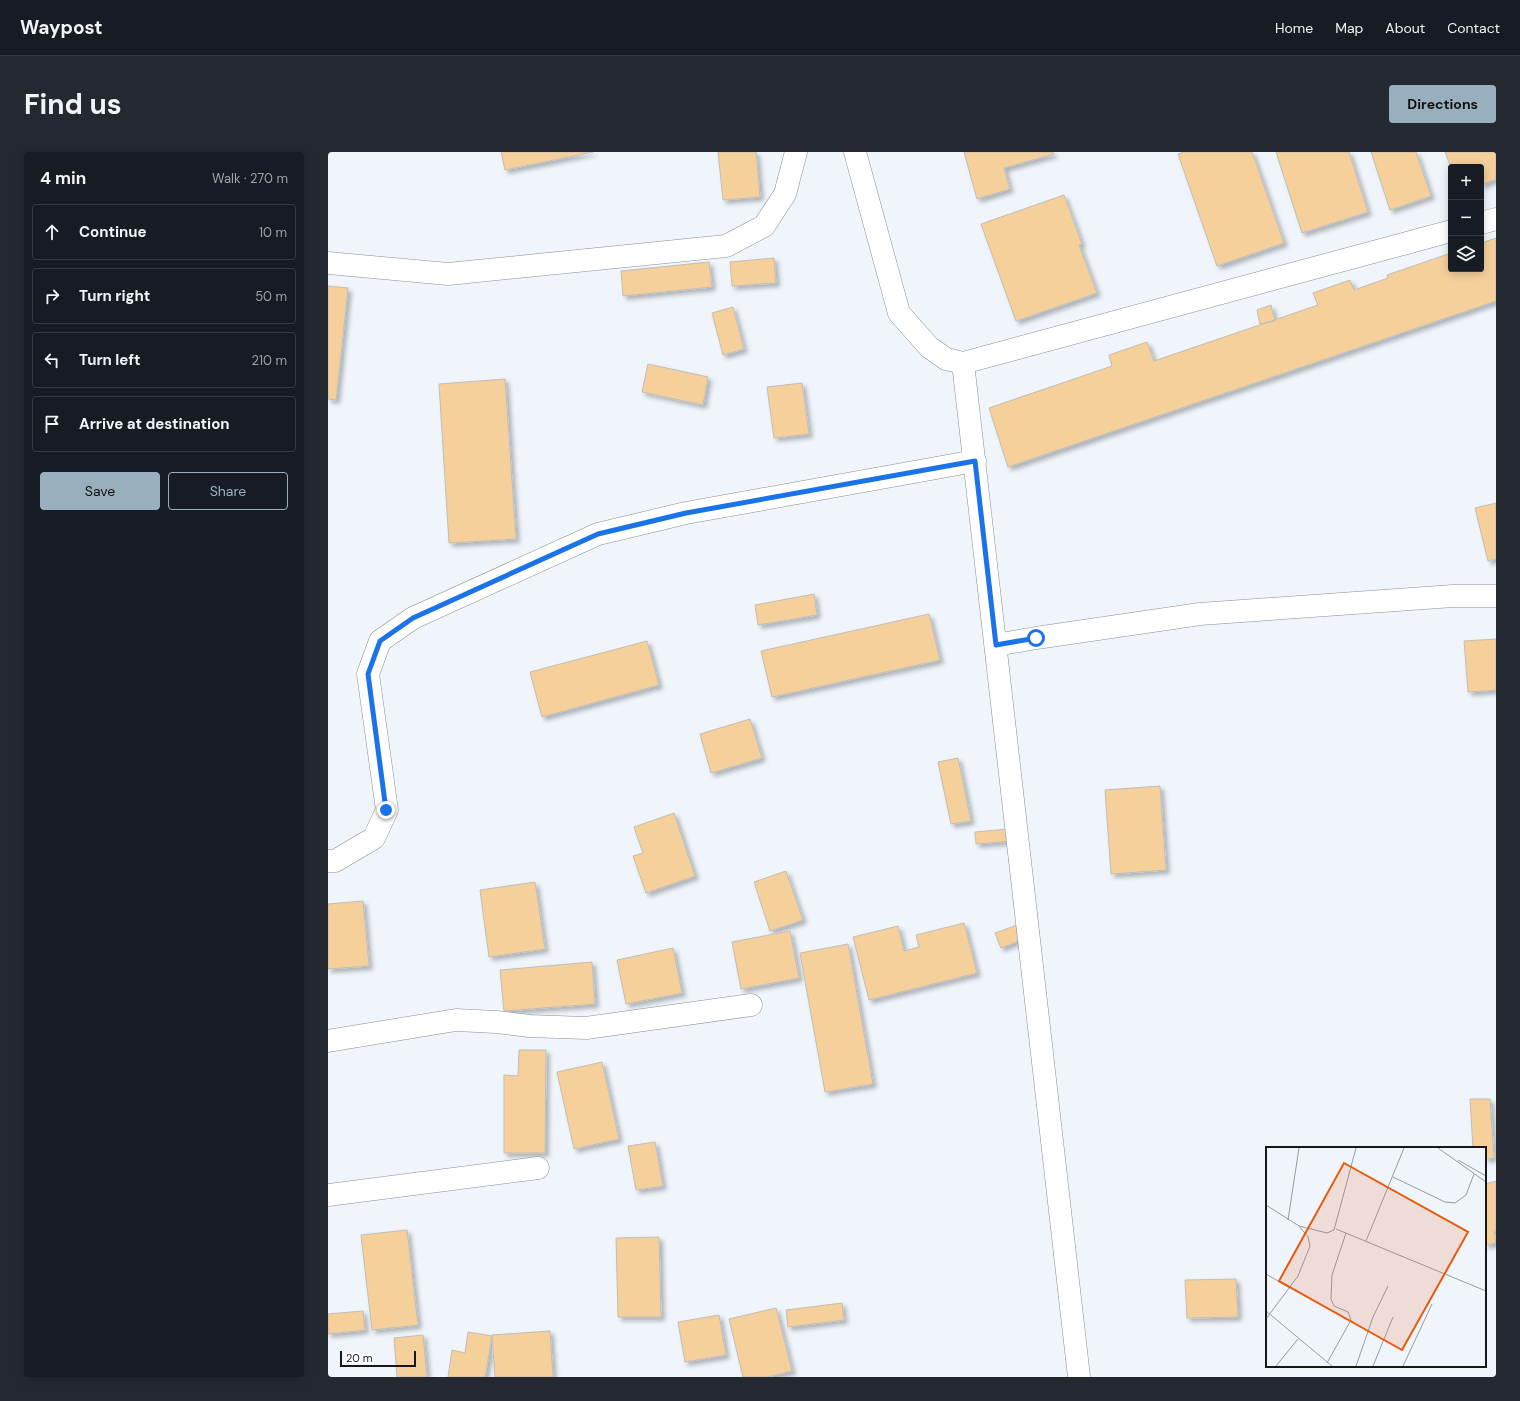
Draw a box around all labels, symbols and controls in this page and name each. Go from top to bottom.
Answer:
text: Waypost [20,15,103,40]
text: Home [1275,19,1313,37]
text: Map [1335,19,1363,37]
text: About [1385,19,1425,37]
text: Contact [1447,19,1500,37]
button: Directions [1389,85,1496,123]
text: Find us [24,86,122,123]
map controls [1448,164,1484,272]
button: + [1448,164,1484,200]
text: 4 min [40,167,86,189]
text: Walk · 270 m [212,170,288,187]
button: − [1448,200,1484,236]
icon: ahead [41,221,63,243]
text: Continue [79,222,147,242]
text: 10 m [259,224,287,241]
button: layers [1448,236,1484,272]
icon: right [41,285,63,307]
text: Turn right [79,286,150,306]
text: 50 m [255,288,287,305]
icon: left [41,349,63,371]
text: Turn left [79,350,140,370]
text: 210 m [252,352,287,369]
icon: arrive [41,413,63,435]
text: Arrive at destination [79,414,230,434]
button: Save [40,472,160,510]
button: Share [168,472,288,510]
route start [1027,629,1045,647]
route end [377,801,395,819]
inset map [1266,1147,1486,1367]
scale bar [340,1349,416,1368]
text: 20 m [346,1351,372,1365]

